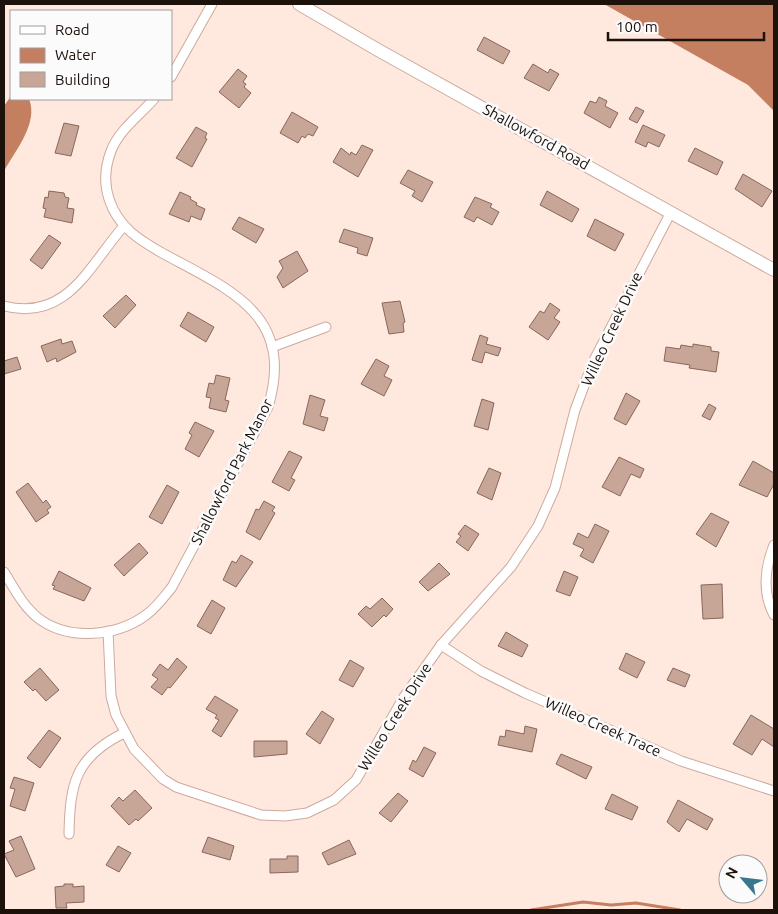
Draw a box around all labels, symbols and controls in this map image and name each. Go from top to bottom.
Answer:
legend [10,10,172,100]
scale bar [608,10,764,42]
text: 100 m [616,18,658,35]
text: Road [55,21,90,38]
text: Water [55,46,96,63]
text: Building [55,71,110,88]
street label: Shallowford Road [480,100,593,173]
street label: Willeo Creek Drive [578,269,645,389]
street label: Shallowford Park Manor [187,396,276,548]
street label: Willeo Creek Drive [354,660,435,774]
street label: Willeo Creek Trace [543,693,664,760]
north arrow [718,854,768,904]
text: N [722,865,741,881]

